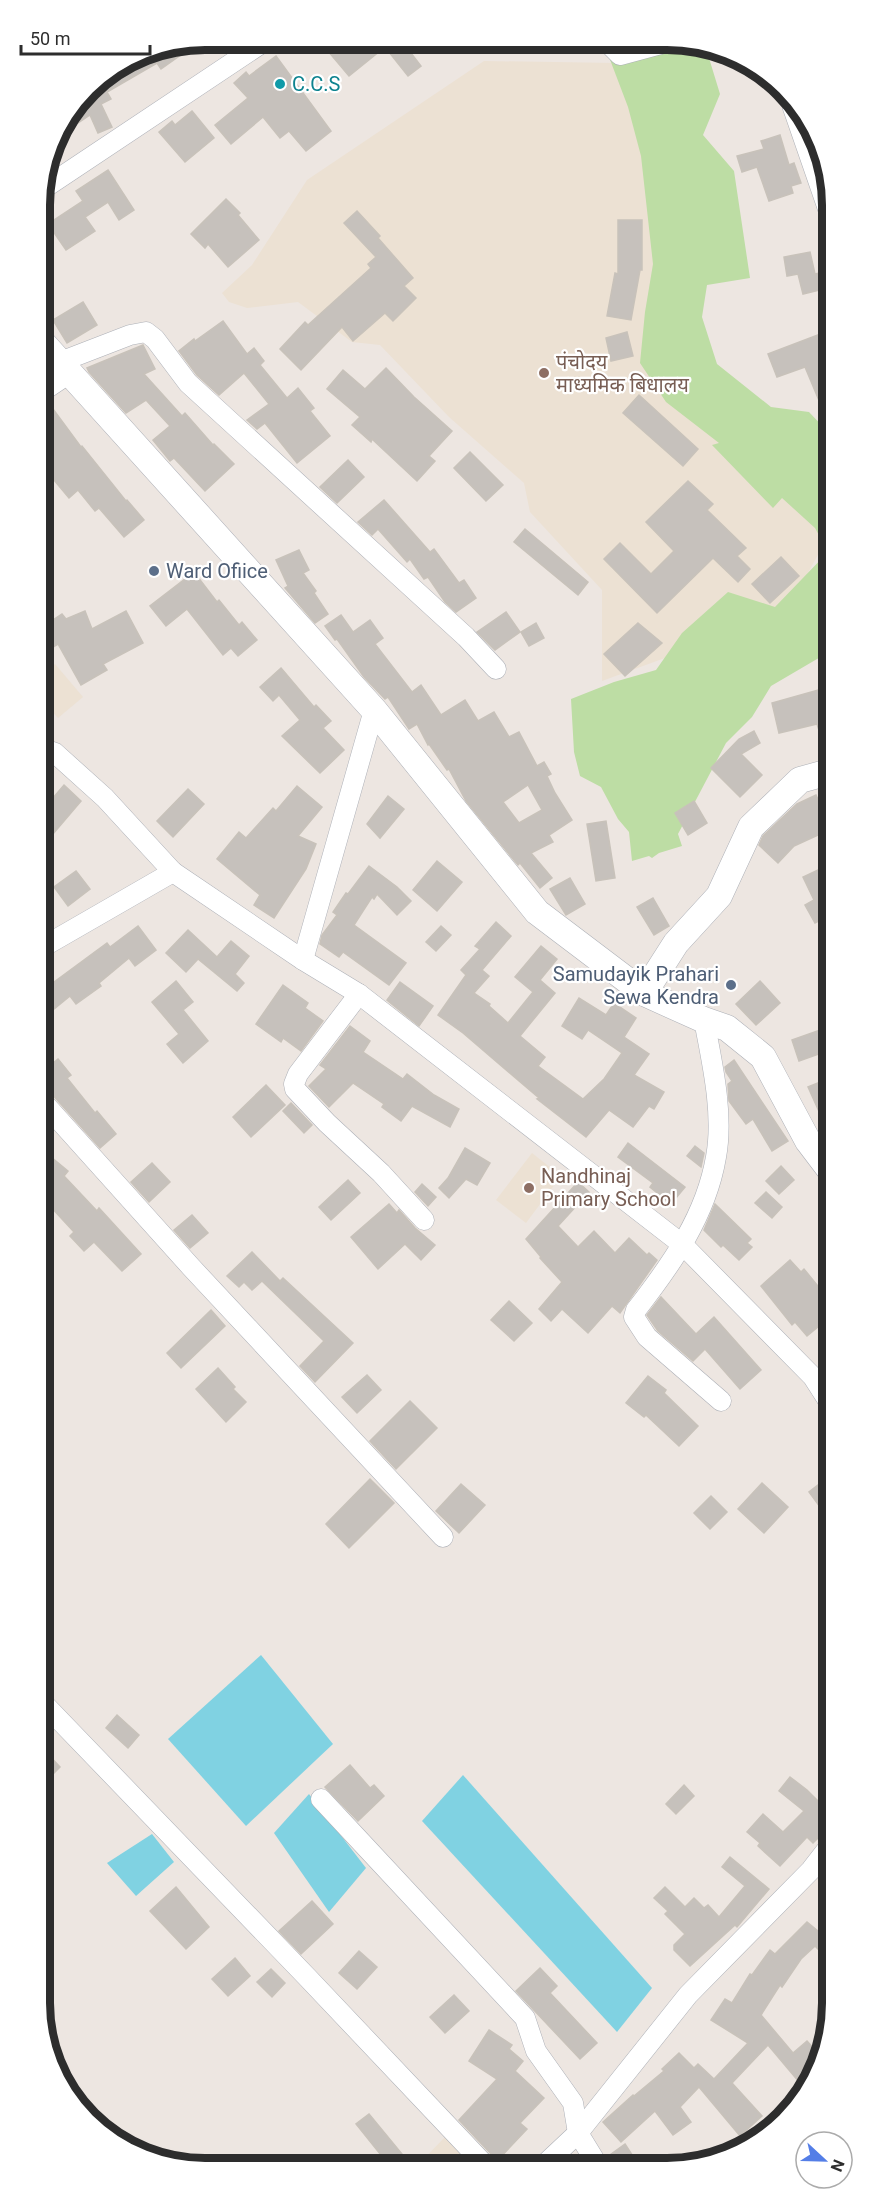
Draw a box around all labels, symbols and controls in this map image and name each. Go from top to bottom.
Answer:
scale bar [21,18,150,56]
text: 50 m [30,28,70,49]
place label: C.C.S [292,72,341,96]
marker: C.C.S [273,77,287,91]
place label: पंचोदय माध्यमिक बिधालय [556,350,689,397]
marker: पंचोदय माध्यमिक बिधालय [537,366,551,380]
place label: Ward Ofiice [166,559,268,583]
marker: Ward Ofiice [147,564,161,578]
place label: Samudayik Prahari Sewa Kendra [553,962,719,1009]
marker: Samudayik Prahari Sewa Kendra [724,978,738,992]
place label: Nandhinaj Primary School [541,1164,676,1211]
marker: Nandhinaj Primary School [522,1181,536,1195]
north arrow [794,2130,854,2190]
text: N [827,2157,848,2174]

